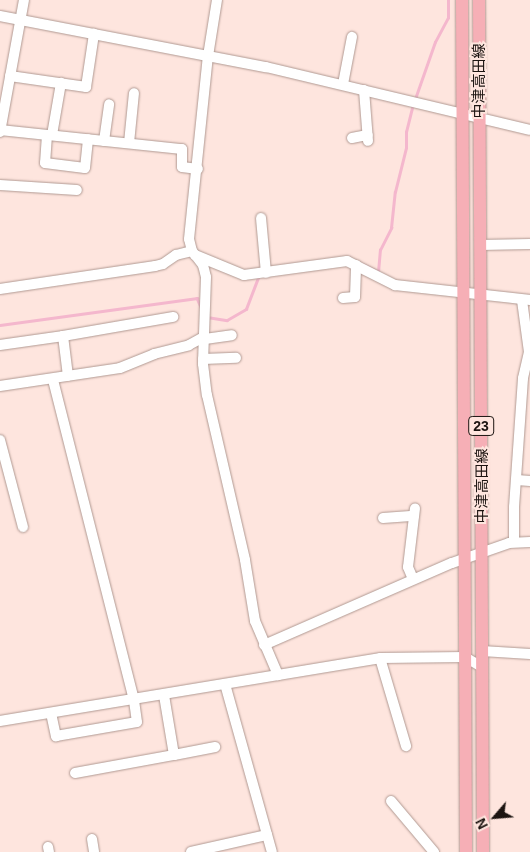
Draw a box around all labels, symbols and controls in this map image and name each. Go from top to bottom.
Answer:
street label: 中津高田線 [470,44,488,118]
road number: 23 [467,414,495,438]
street label: 中津高田線 [473,449,491,523]
north arrow [470,792,520,842]
text: N [472,816,491,832]

